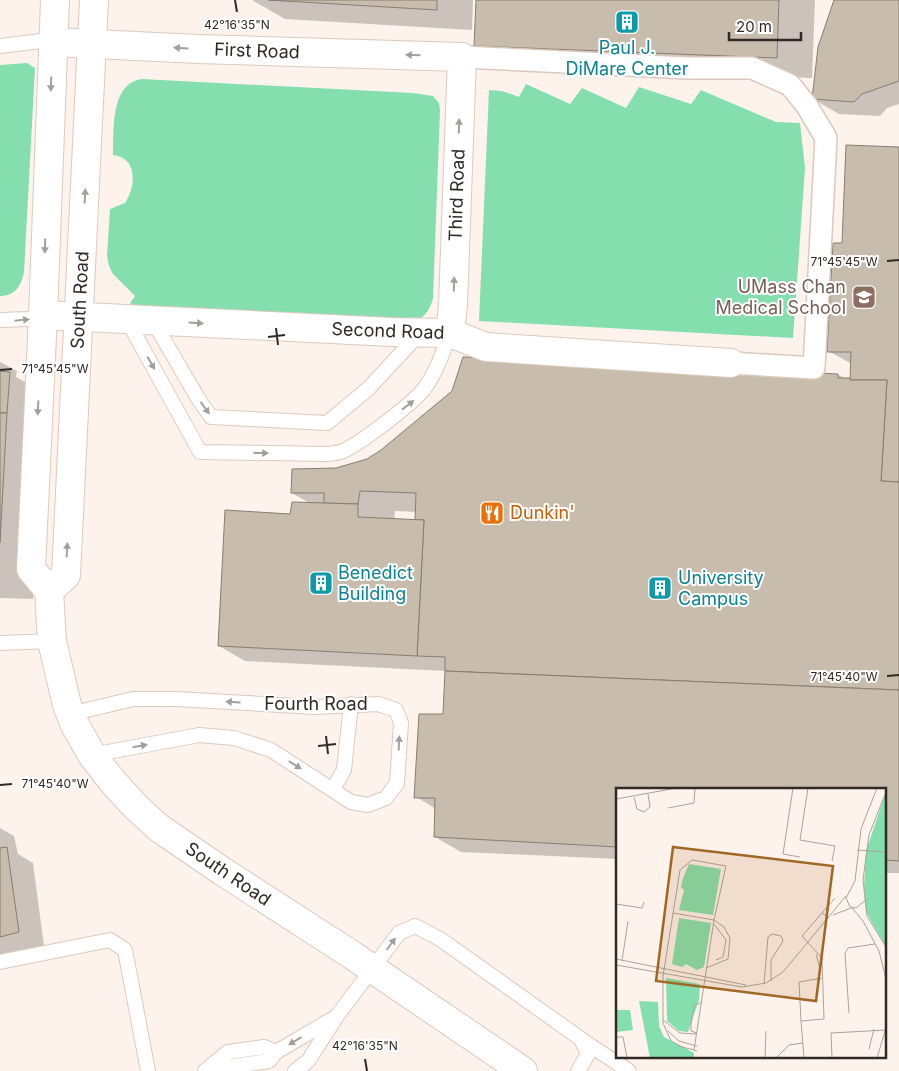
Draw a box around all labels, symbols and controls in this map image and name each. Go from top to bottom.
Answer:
building icon: Paul J. DiMare Center [614,9,640,35]
scale bar [729,10,802,42]
text: 42°16'35"N [204,17,270,32]
text: 20 m [736,17,772,36]
place label: Paul J. DiMare Center [565,37,689,79]
street label: First Road [214,39,300,62]
one-way arrow [172,44,188,52]
one-way arrow [405,51,421,59]
one-way arrow [47,76,55,92]
one-way arrow [456,118,464,134]
street label: Third Road [444,148,469,242]
one-way arrow [81,188,89,204]
one-way arrow [41,238,49,254]
street label: South Road [66,250,93,349]
text: 71°45'45"W [811,254,878,269]
one-way arrow [450,276,458,292]
place label: UMass Chan Medical School [715,276,846,318]
school or university icon: UMass Chan Medical School [851,284,877,310]
one-way arrow [14,315,30,323]
street label: Second Road [331,318,445,343]
one-way arrow [189,319,205,327]
one-way arrow [147,355,155,370]
text: 71°45'45"W [22,361,89,376]
one-way arrow [401,399,414,410]
one-way arrow [34,401,42,417]
one-way arrow [199,401,210,414]
one-way arrow [253,449,269,457]
restaurant icon: Dunkin' [479,500,505,526]
place label: Dunkin' [510,502,575,523]
one-way arrow [64,542,72,558]
place label: Benedict Building [338,562,413,604]
place label: University Campus [678,567,764,609]
building icon: Benedict Building [308,570,334,596]
building icon: University Campus [647,575,673,601]
text: 71°45'40"W [810,669,878,684]
street label: Fourth Road [264,693,368,714]
one-way arrow [225,698,241,706]
one-way arrow [396,734,404,750]
one-way arrow [132,742,148,750]
one-way arrow [288,760,301,770]
text: 71°45'40"W [21,776,89,791]
inset map [616,788,886,1058]
street label: South Road [182,837,275,910]
one-way arrow [386,937,396,951]
one-way arrow [288,1036,301,1045]
text: 42°16'35"N [332,1038,398,1053]

